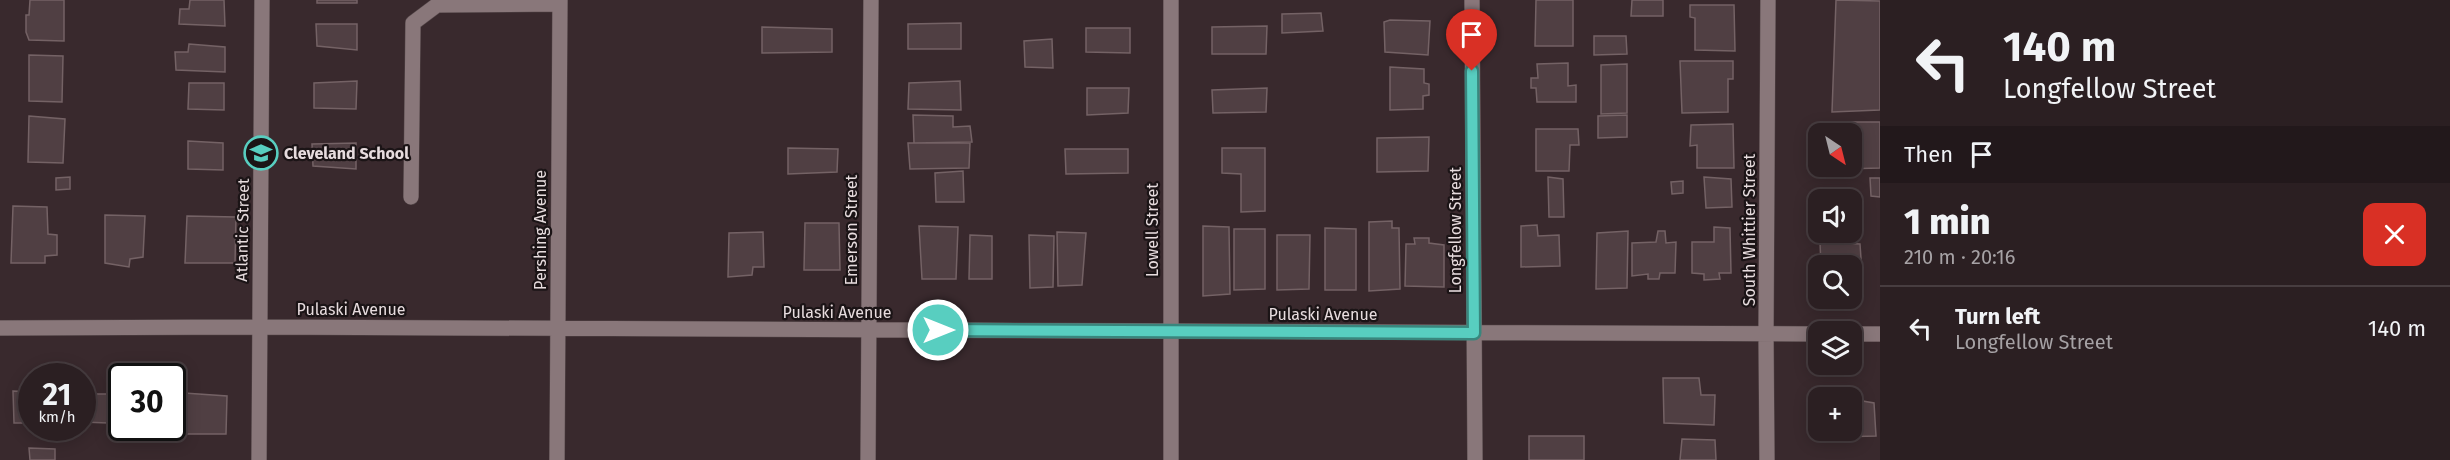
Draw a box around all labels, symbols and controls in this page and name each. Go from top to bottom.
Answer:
pin [1446,9,1497,71]
icon: arrive [1455,18,1488,51]
text: 140 m [2003,22,2116,72]
icon: left [1904,24,1982,102]
text: Longfellow Street [2003,73,2216,105]
north arrow [1808,123,1862,177]
map controls [1808,123,1862,441]
school or university icon: Cleveland School [243,135,279,171]
icon: arrive [1965,138,1998,171]
text: Then [1904,141,1953,168]
place label: Cleveland School [284,144,409,163]
street label: South Whittier Street [1740,154,1759,306]
street label: Longfellow Street [1446,167,1465,293]
street label: Pershing Avenue [531,170,550,290]
street label: Emerson Street [842,174,861,285]
street label: Atlantic Street [232,178,253,282]
street label: Lowell Street [1143,183,1162,277]
button: sound [1808,189,1862,243]
text: 1 min [1904,200,1990,244]
button: close [2363,203,2426,266]
text: 210 m · 20:16 [1904,245,2015,269]
button: search [1808,255,1862,309]
position arrow [906,298,970,362]
street label: Pulaski Avenue [297,300,405,319]
street label: Pulaski Avenue [783,303,891,322]
text: Turn left [1955,303,2040,330]
street label: Pulaski Avenue [1269,305,1377,324]
icon: left [1904,312,1937,345]
text: 140 m [2368,315,2426,342]
button: layers [1808,321,1862,375]
text: Longfellow Street [1955,330,2113,354]
speed limit sign: 30 [108,363,186,441]
text: 21 [43,377,71,413]
button: + [1808,387,1862,441]
text: km/h [38,408,76,426]

